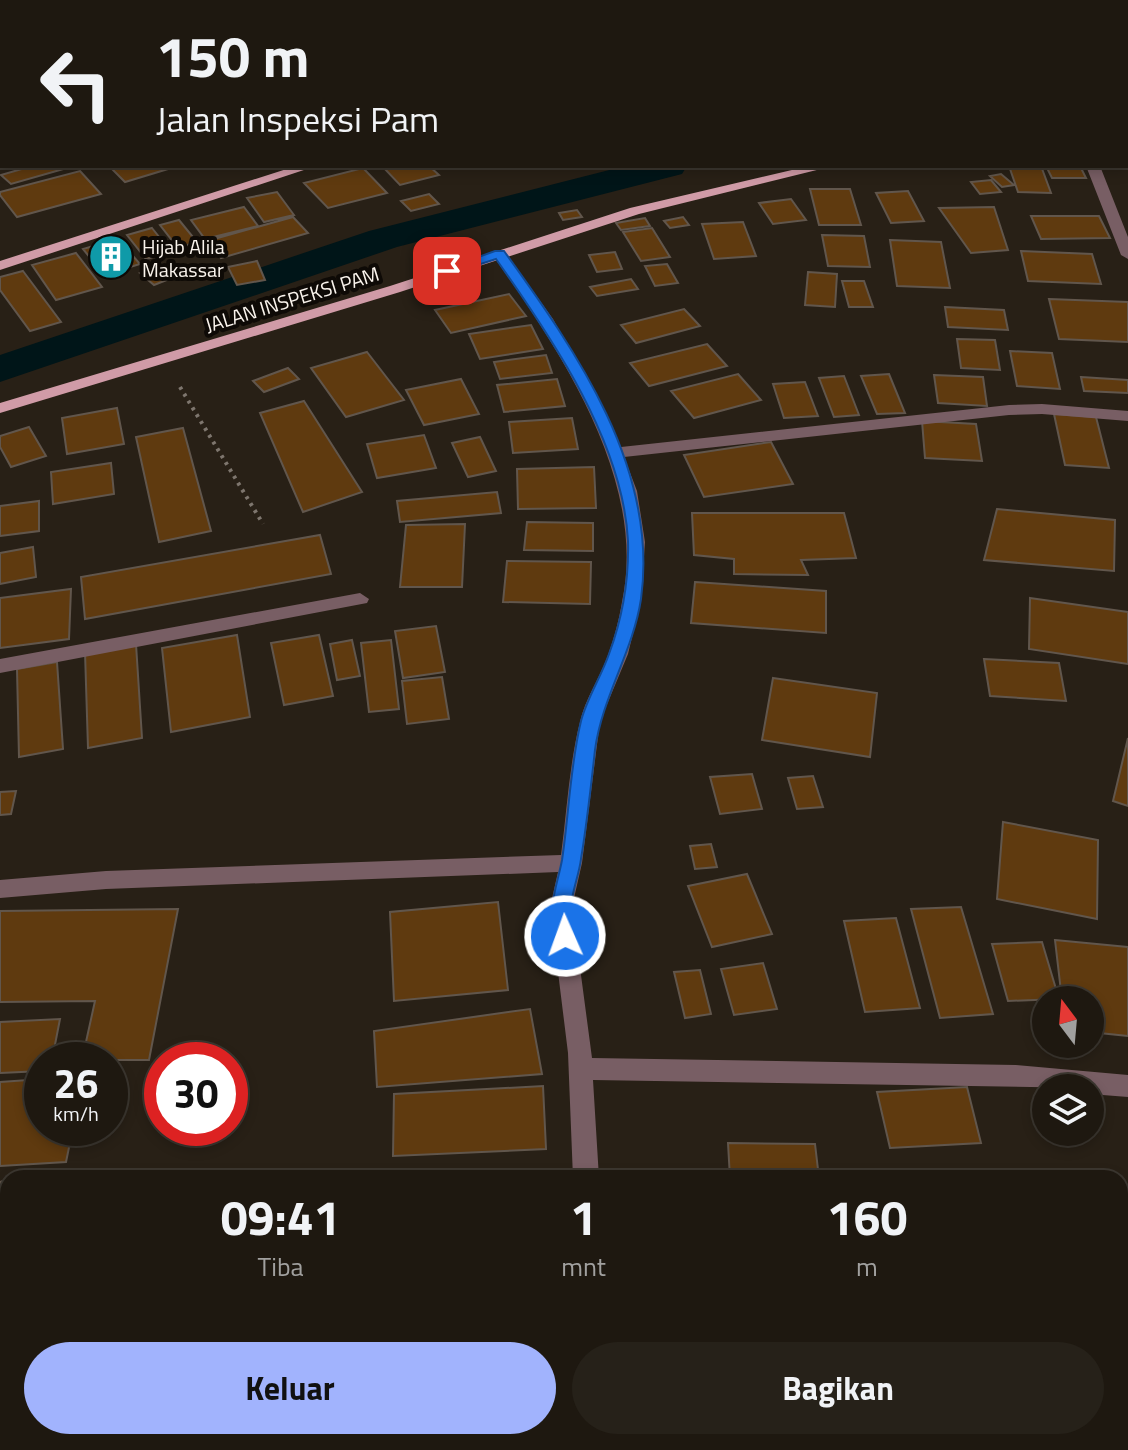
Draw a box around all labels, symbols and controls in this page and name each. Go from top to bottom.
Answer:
text: 150 m [156,14,309,99]
icon: left [24,32,128,136]
text: Jalan Inspeksi Pam [156,91,439,146]
place label: Hijab Alila Makassar [142,231,225,285]
building icon: Hijab Alila Makassar [87,233,135,281]
pin [413,237,481,305]
icon: arrive [425,249,469,293]
street label: JALAN INSPEKSI PAM [201,258,383,340]
position arrow [523,894,607,978]
north arrow [1032,986,1104,1058]
map controls [1032,986,1104,1146]
speed limit sign: 30 [144,1042,248,1146]
text: 26 [54,1053,98,1114]
button: layers [1032,1074,1104,1146]
text: km/h [53,1098,99,1129]
text: 09:41 [221,1181,341,1254]
text: 1 [570,1181,597,1254]
text: 160 [827,1181,907,1254]
text: Tiba [258,1247,304,1286]
text: mnt [561,1247,606,1286]
text: m [856,1247,878,1286]
button: Keluar [24,1342,556,1434]
button: Bagikan [572,1342,1104,1434]

